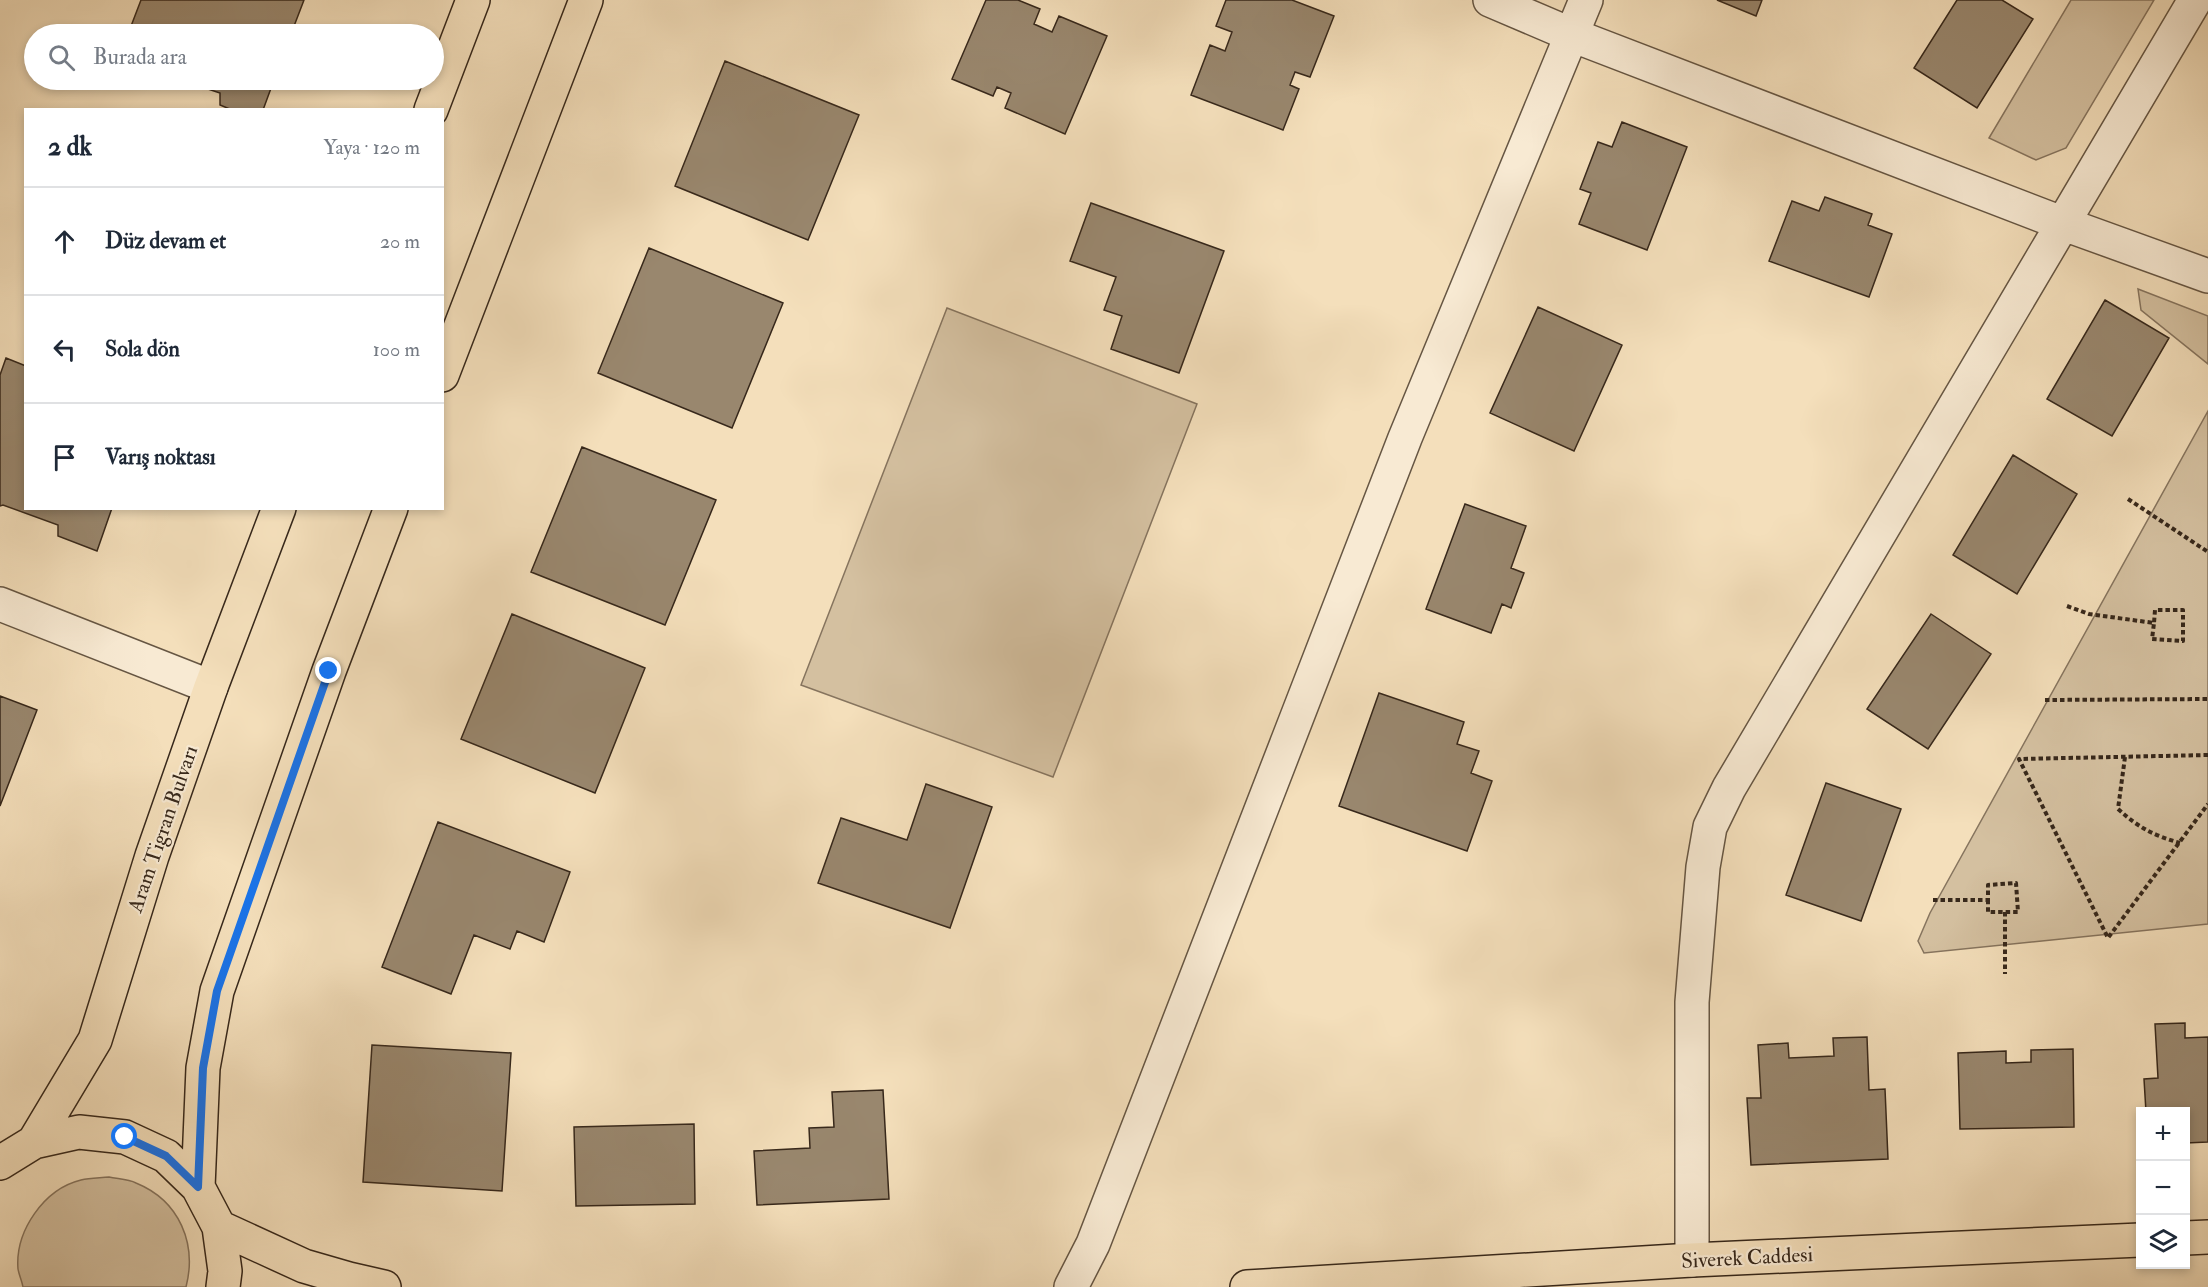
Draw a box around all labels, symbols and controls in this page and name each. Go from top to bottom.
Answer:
search box [24,24,444,90]
icon: search [45,41,78,74]
text: Burada ara [93,43,187,71]
text: 2 dk [48,131,92,163]
text: Yaya · 120 m [323,135,420,160]
icon: ahead [48,225,81,258]
text: Düz devam et [105,227,226,255]
text: 20 m [380,229,420,254]
icon: left [48,333,81,366]
text: Sola dön [105,335,180,363]
text: 100 m [373,337,420,362]
icon: arrive [48,441,81,474]
text: Varış noktası [105,443,216,471]
route end [315,657,341,683]
street label: Aram Tigran Bulvarı [121,742,204,917]
map controls [2136,1107,2190,1269]
button: + [2136,1107,2190,1161]
route start [111,1123,137,1149]
button: − [2136,1161,2190,1215]
button: layers [2136,1215,2190,1269]
street label: Siverek Caddesi [1680,1241,1814,1275]

